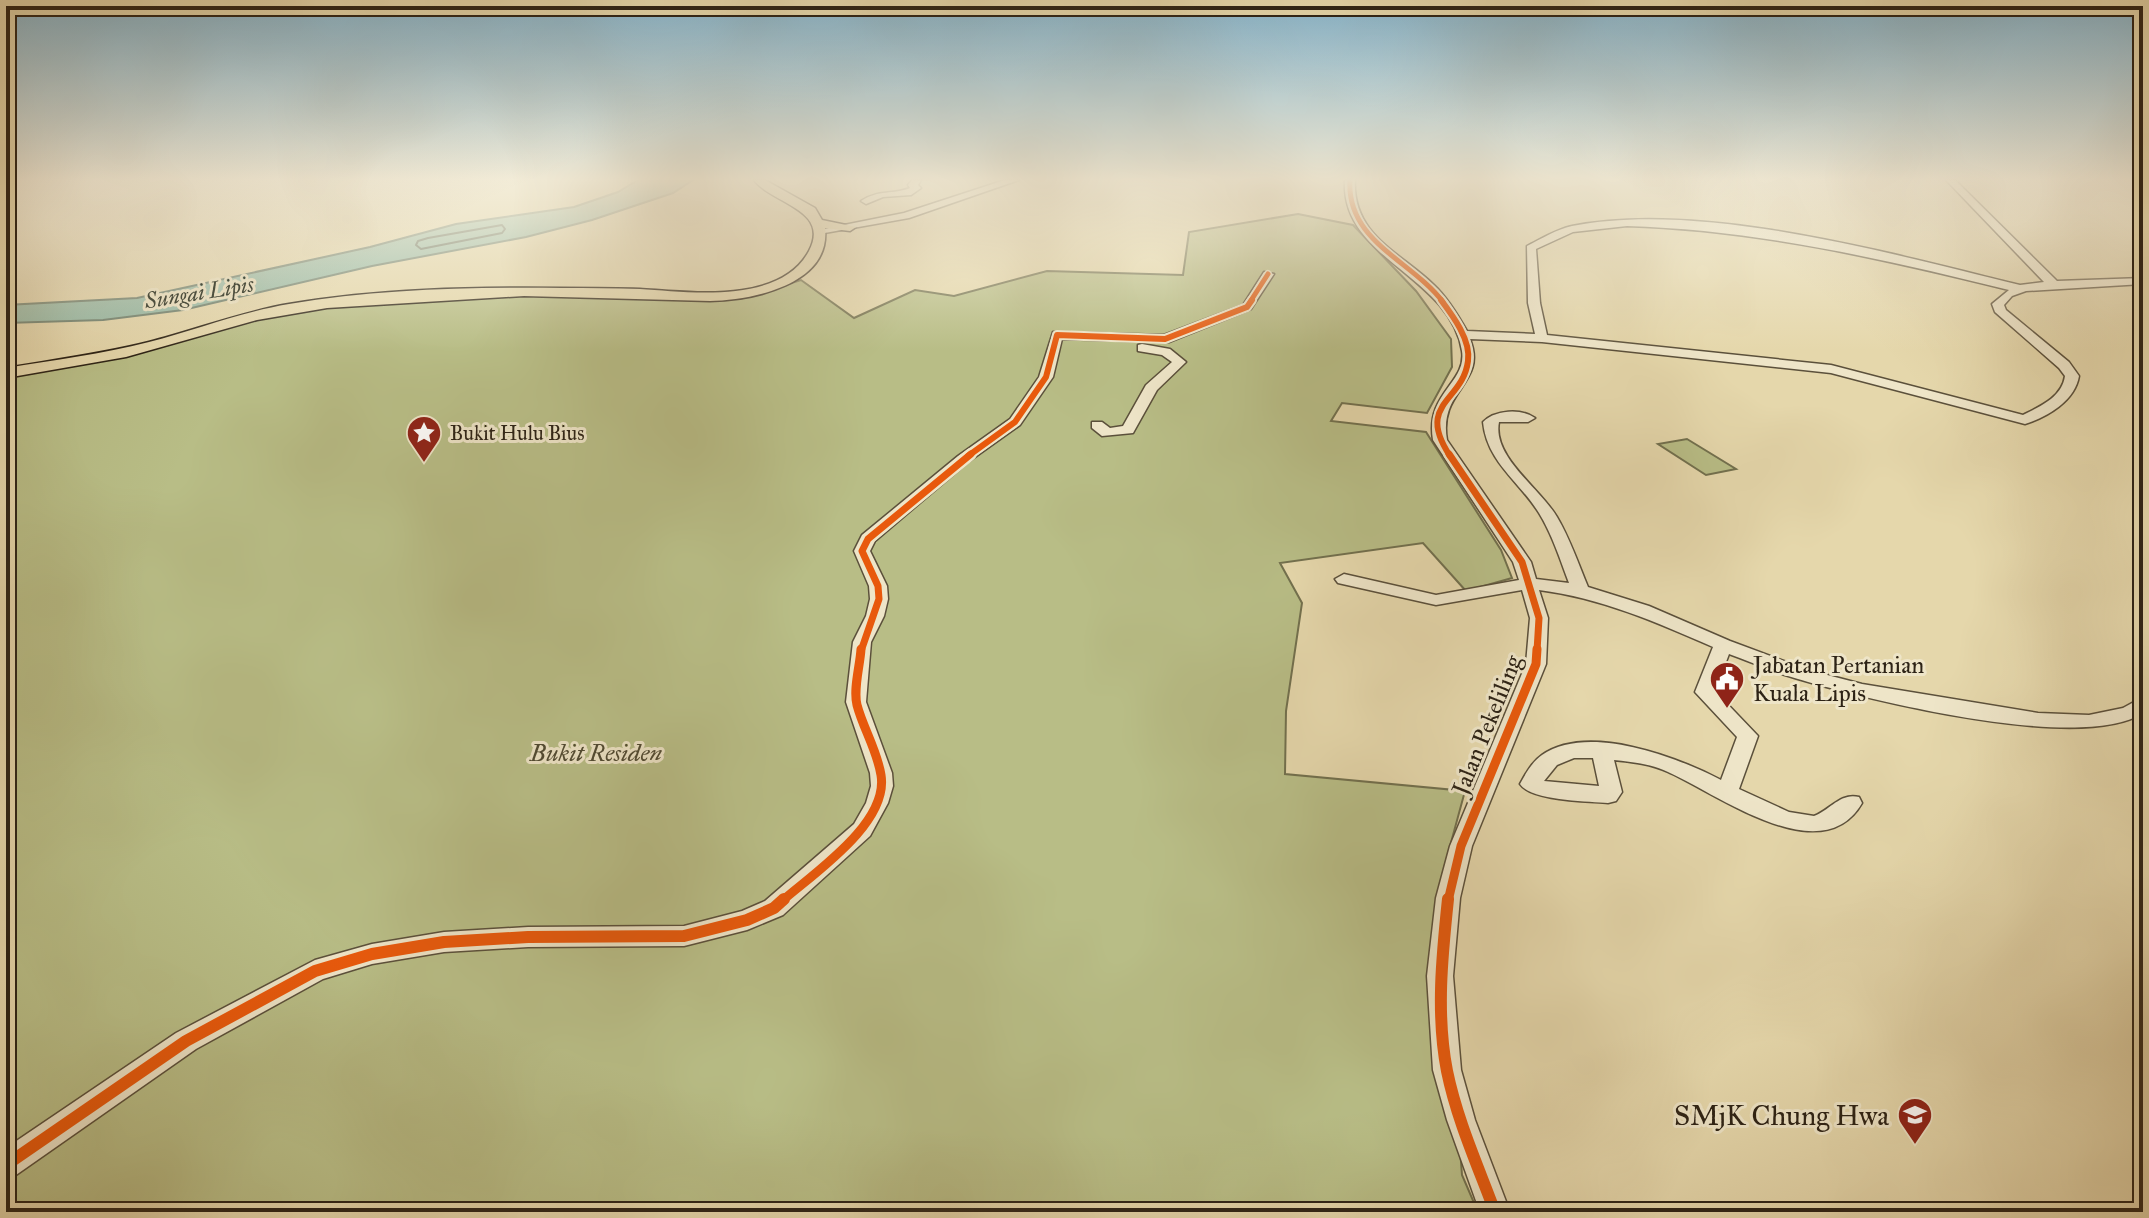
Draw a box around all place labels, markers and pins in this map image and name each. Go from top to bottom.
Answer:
place icon: Bukit Hulu Bius [405,414,443,464]
place label: Bukit Hulu Bius [450,421,584,445]
place label: Jabatan Pertanian Kuala Lipis [1750,650,1924,708]
public building icon: Jabatan Pertanian Kuala Lipis [1708,660,1746,710]
school or university icon: SMjK Chung Hwa [1896,1096,1934,1146]
place label: SMjK Chung Hwa [1674,1098,1889,1133]

